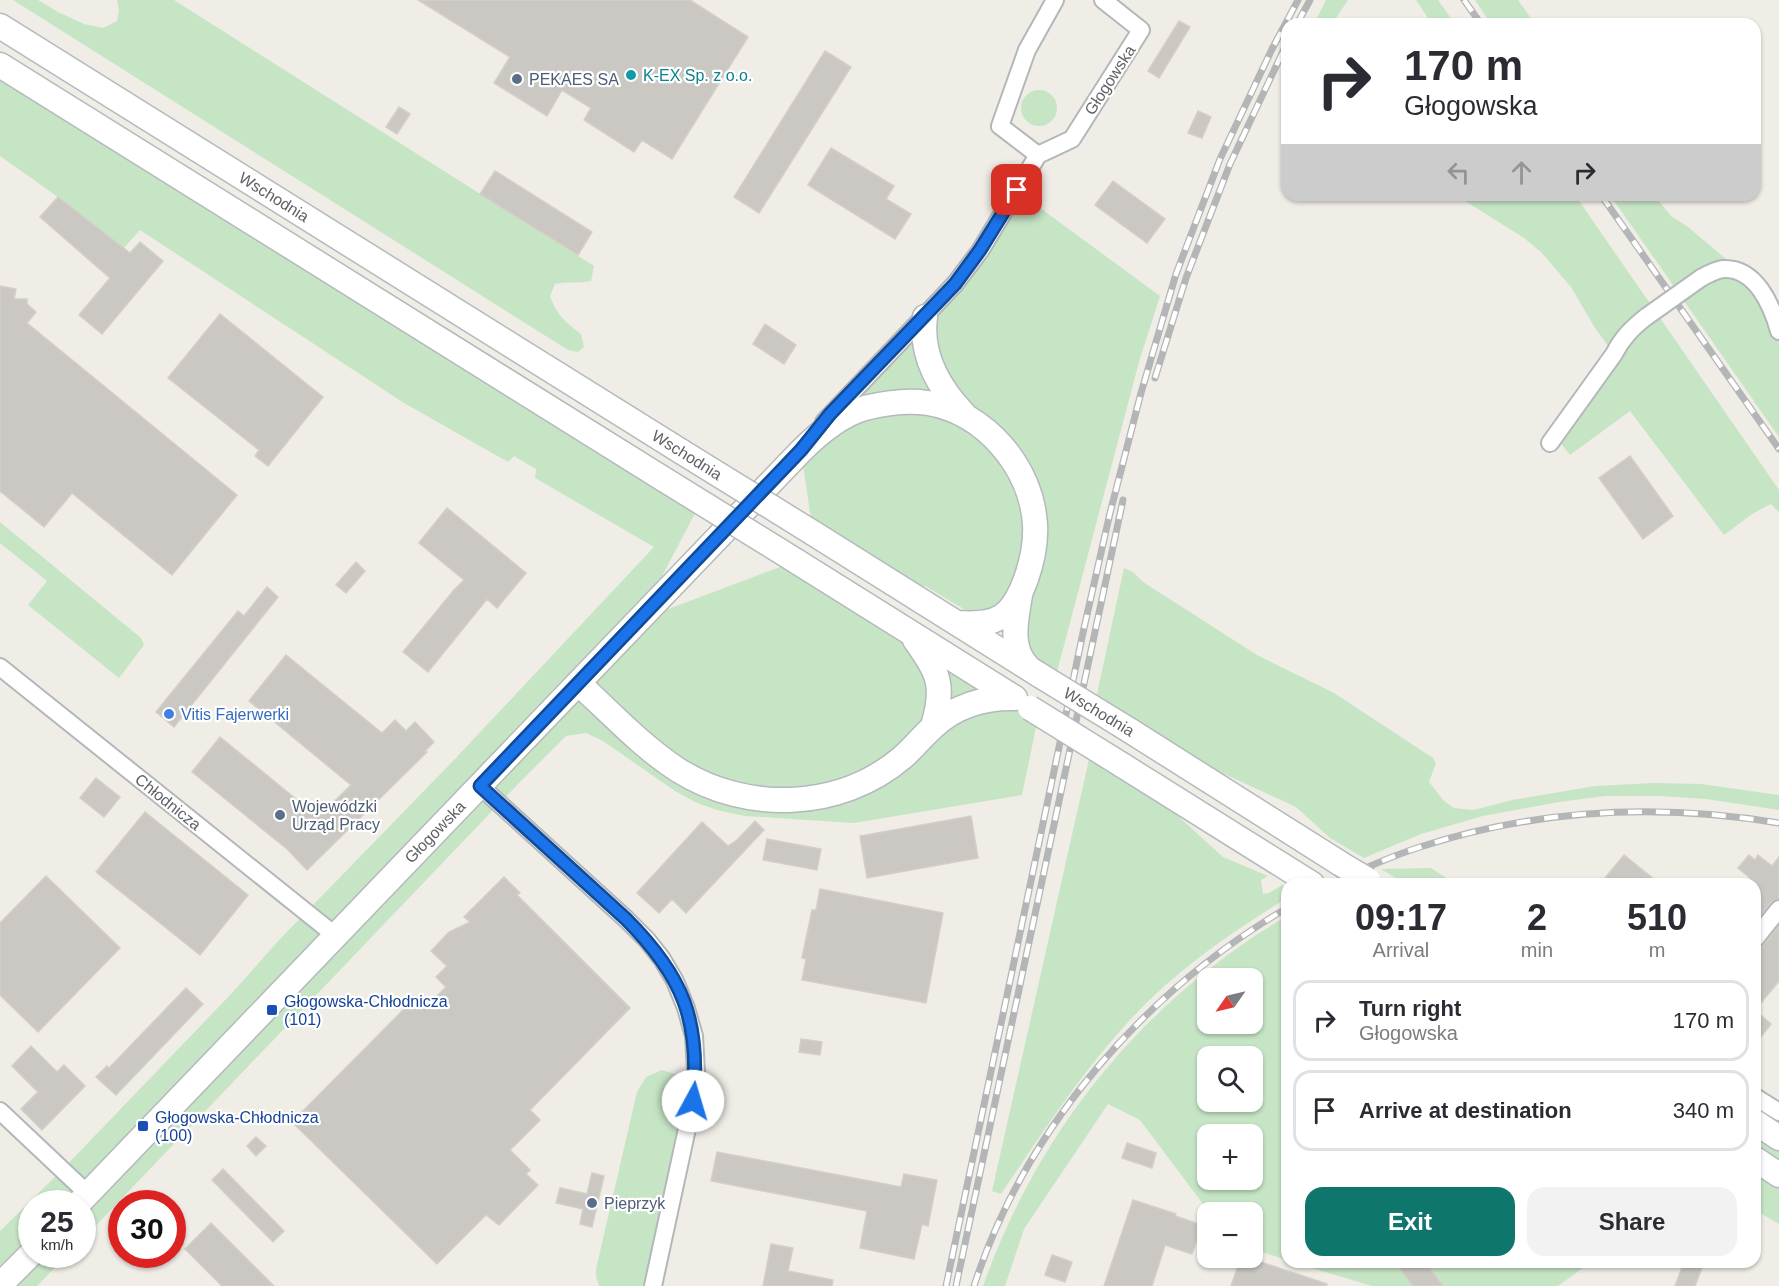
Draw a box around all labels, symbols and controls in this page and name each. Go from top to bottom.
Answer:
street label: Głogowska [1081,42,1139,118]
icon: right [1305,42,1383,120]
text: 170 m [1404,42,1523,89]
place label: K-EX Sp. z o.o. [643,67,752,84]
marker: K-EX Sp. z o.o. [624,68,638,82]
place label: PEKAES SA [529,71,619,88]
marker: PEKAES SA [510,72,524,86]
text: Głogowska [1404,91,1538,121]
icon: left [1442,156,1475,189]
icon: ahead [1505,156,1538,189]
icon: right [1568,156,1601,189]
pin [991,164,1042,215]
street label: Wschodnia [236,169,312,225]
icon: arrive [1000,173,1033,206]
street label: Wschodnia [649,427,725,483]
street label: Wschodnia [1061,684,1137,740]
place label: Vitis Fajerwerki [181,706,289,723]
marker: Vitis Fajerwerki [162,707,176,721]
street label: Chłodnicza [132,770,204,834]
place label: Wojewódzki Urząd Pracy [292,798,380,833]
street label: Głogowska [401,798,469,866]
marker: Wojewódzki Urząd Pracy [273,808,287,822]
text: 09:17 [1355,897,1447,938]
text: 2 [1527,897,1547,938]
text: 510 [1627,897,1687,938]
text: Arrival [1373,939,1429,961]
text: min [1521,939,1553,961]
text: m [1649,939,1665,961]
north arrow [1197,968,1263,1034]
map controls [1197,968,1263,1268]
place label: Głogowska-Chłodnicza (101) [284,993,448,1028]
text: Turn right [1359,996,1461,1021]
marker: Głogowska-Chłodnicza (101) [265,1003,279,1017]
icon: right [1308,1004,1341,1037]
text: 170 m [1673,1008,1734,1033]
text: Głogowska [1359,1022,1458,1044]
button: search [1197,1046,1263,1112]
position arrow [661,1069,725,1133]
icon: arrive [1308,1094,1341,1127]
text: Arrive at destination [1359,1098,1572,1123]
text: 340 m [1673,1098,1734,1123]
place label: Głogowska-Chłodnicza (100) [155,1109,319,1144]
marker: Głogowska-Chłodnicza (100) [136,1119,150,1133]
button: + [1197,1124,1263,1190]
button: Exit [1305,1187,1515,1256]
button: Share [1527,1187,1737,1256]
speed limit sign: 30 [108,1190,186,1268]
place label: Pieprzyk [604,1195,666,1212]
marker: Pieprzyk [585,1196,599,1210]
button: − [1197,1202,1263,1268]
text: 25 [40,1205,74,1238]
text: km/h [41,1236,73,1253]

